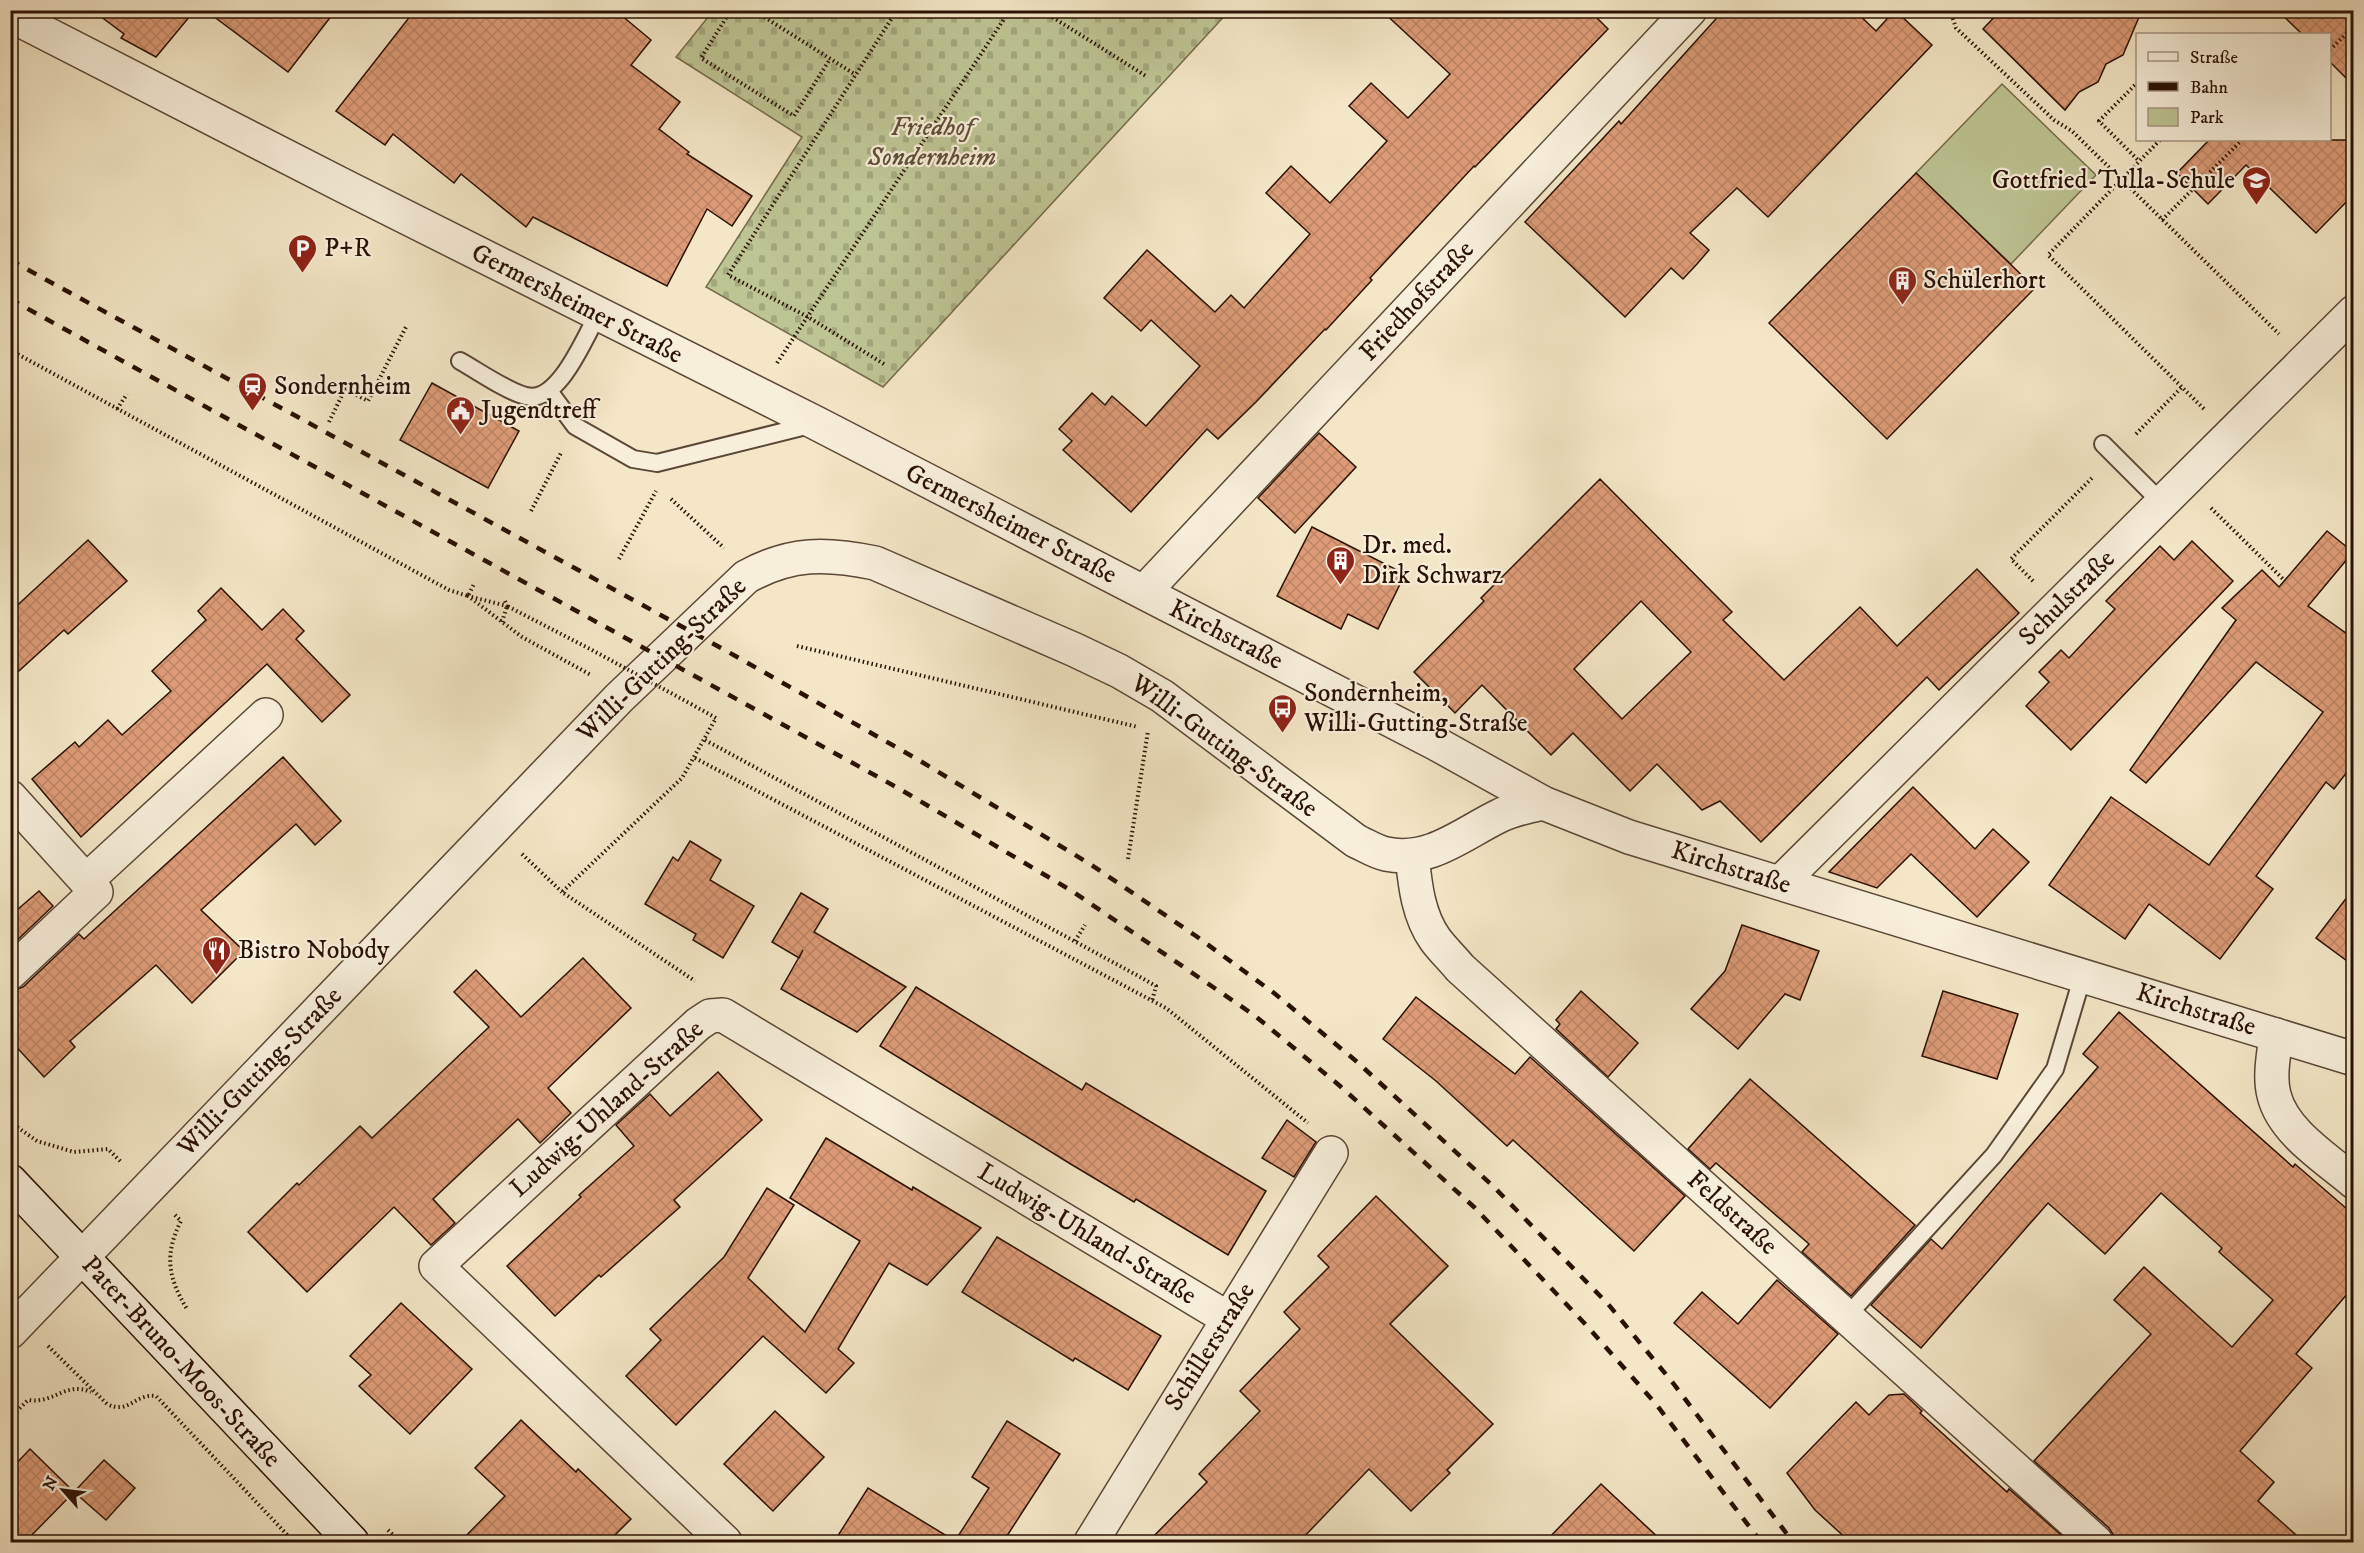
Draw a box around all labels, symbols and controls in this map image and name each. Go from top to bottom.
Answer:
legend [2136,33,2331,141]
text: Straße [2190,47,2238,69]
text: Bahn [2190,77,2228,99]
text: Park [2190,107,2224,129]
park label: Friedhof Sondernheim [867,111,996,174]
place label: Gottfried-Tulla-Schule [1992,164,2235,197]
school or university icon: Gottfried-Tulla-Schule [2240,164,2272,206]
parking icon: P+R [287,232,319,274]
place label: P+R [324,232,371,265]
street label: Friedhofstraße [1353,234,1481,368]
street label: Germersheimer Straße [466,236,688,372]
building icon: Schülerhort [1886,264,1918,306]
place label: Schülerhort [1923,264,2046,297]
station icon: Sondernheim [237,370,269,412]
place label: Sondernheim [274,370,411,403]
public building icon: Jugendtreff [444,394,476,436]
place label: Jugendtreff [479,394,601,427]
street label: Germersheimer Straße [900,456,1122,592]
place label: Dr. med. Dirk Schwarz [1362,529,1503,592]
street label: Schulstraße [2012,543,2122,653]
building icon: Dr. med. Dirk Schwarz [1325,544,1357,586]
street label: Willi-Gutting-Straße [569,571,754,750]
street label: Kirchstraße [1163,592,1289,678]
street label: Willi-Gutting-Straße [1123,666,1324,825]
place label: Sondernheim, Willi-Gutting-Straße [1303,677,1527,740]
bus stop icon: Sondernheim, Willi-Gutting-Straße [1267,692,1299,734]
street label: Kirchstraße [1667,834,1795,902]
restaurant icon: Bistro Nobody [201,934,233,976]
place label: Bistro Nobody [238,934,390,967]
street label: Kirchstraße [2132,976,2260,1044]
street label: Willi-Gutting-Straße [170,980,349,1165]
street label: Ludwig-Uhland-Straße [503,1013,711,1205]
street label: Ludwig-Uhland-Straße [972,1156,1202,1312]
street label: Feldstraße [1680,1164,1784,1262]
street label: Pater-Bruno-Moos-Straße [74,1249,288,1475]
street label: Schillerstraße [1157,1277,1263,1417]
north arrow [33,1460,93,1520]
text: N [39,1473,63,1494]

